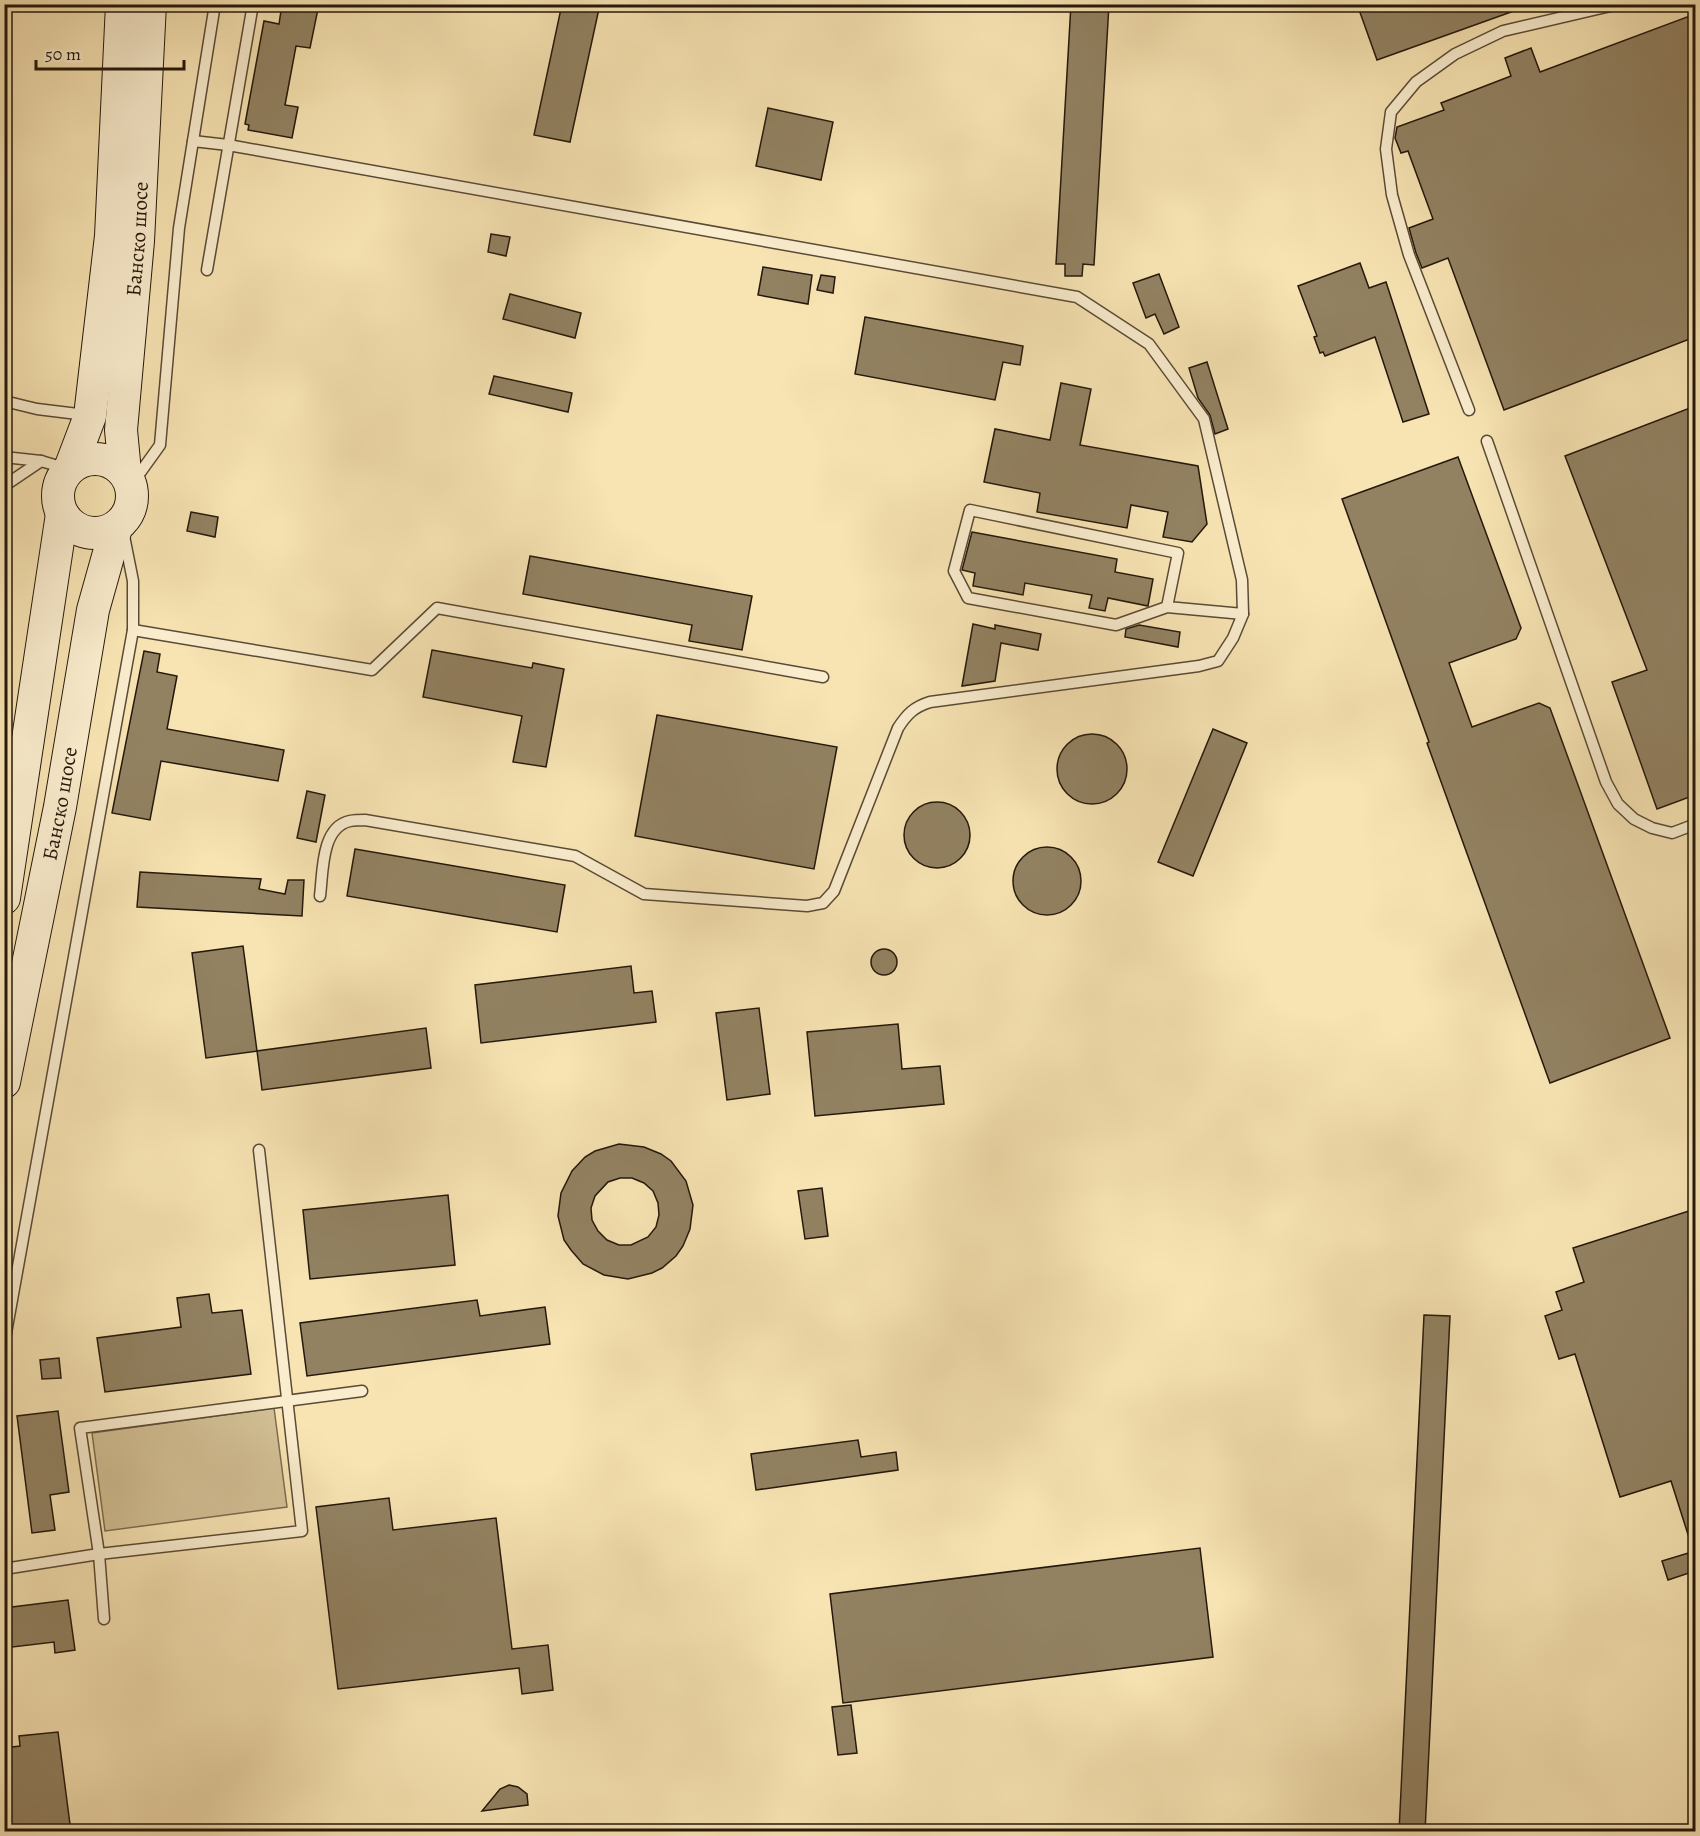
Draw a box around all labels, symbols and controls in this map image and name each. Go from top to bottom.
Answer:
scale bar [36,33,184,71]
text: 50 m [45,42,81,66]
street label: Банско шосе [119,181,155,297]
street label: Банско шосе [35,745,84,863]

